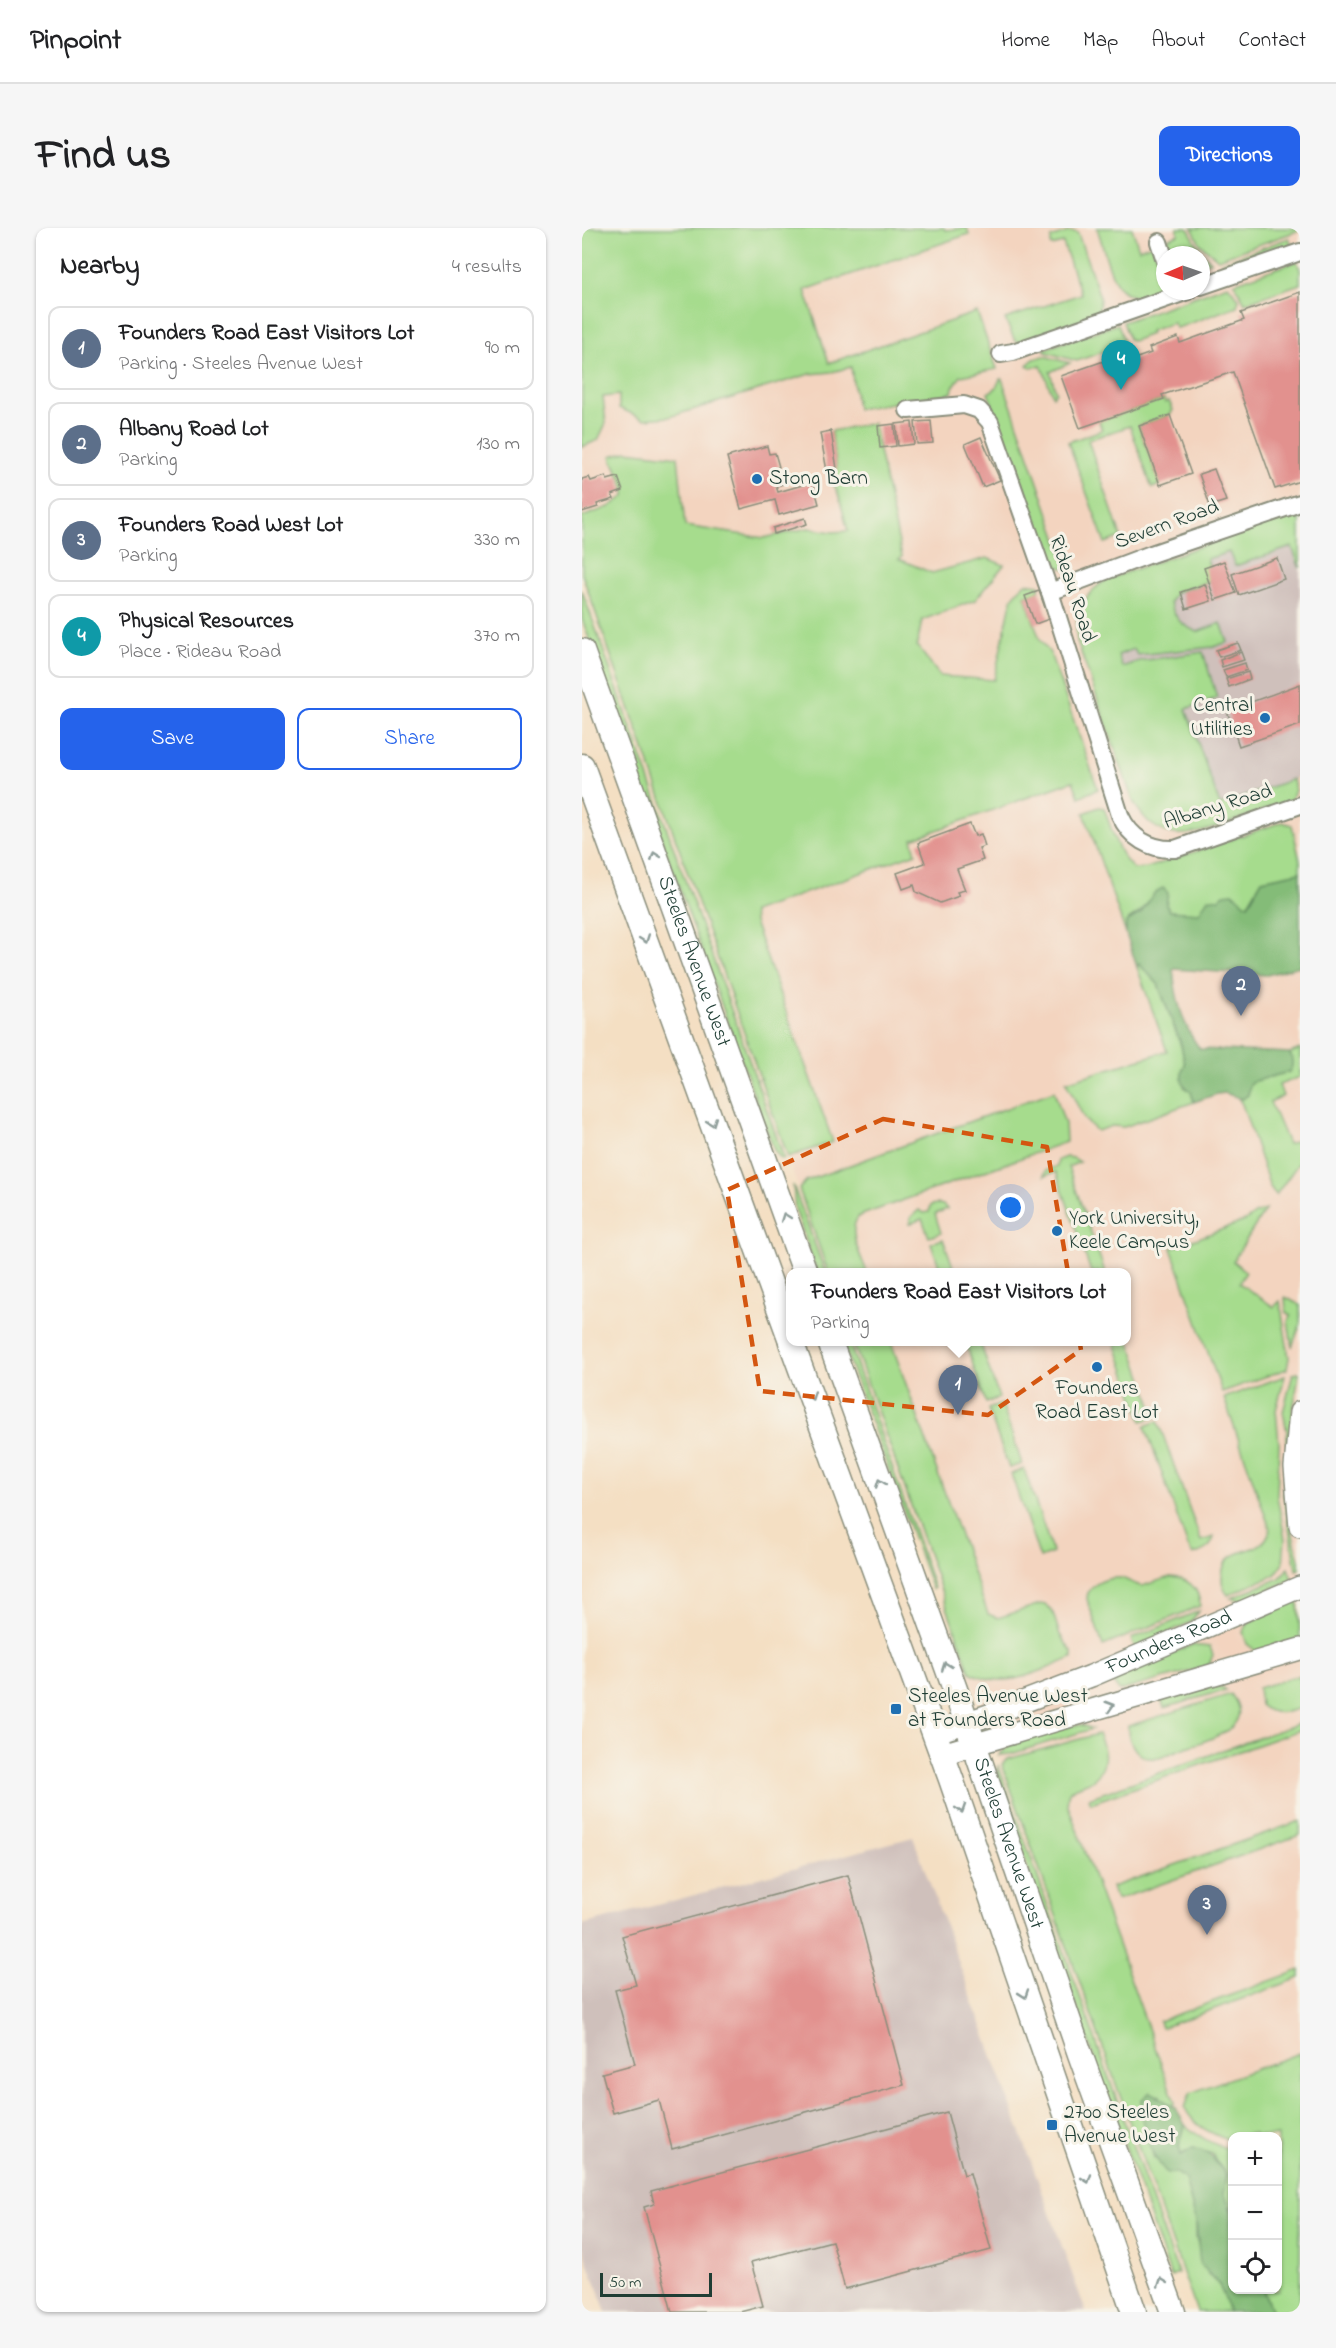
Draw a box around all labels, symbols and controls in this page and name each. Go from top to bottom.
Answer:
text: Pinpoint [30,21,121,62]
text: Home [1001,26,1050,56]
text: Map [1083,26,1118,56]
text: About [1151,26,1205,56]
text: Contact [1238,26,1306,56]
text: Find us [36,126,171,187]
button: Directions [1159,126,1300,186]
north arrow [1156,246,1210,300]
text: Nearby [60,248,139,286]
text: 4 results [452,253,522,282]
text: Founders Road East Visitors Lot [119,318,414,350]
text: 1 [78,334,85,363]
text: 90 m [485,334,520,363]
pin: 4 [1102,340,1140,390]
text: Parking · Steeles Avenue West [119,350,363,379]
text: Albany Road Lot [119,414,269,446]
text: 2 [77,430,86,459]
text: 130 m [476,430,520,459]
text: Parking [119,446,178,475]
place label: Stong Barn [769,464,868,496]
marker: Stong Barn [750,472,764,486]
street label: Severn Road [1111,492,1223,558]
text: Founders Road West Lot [119,510,343,542]
text: 3 [77,526,86,555]
text: 330 m [474,526,520,555]
street label: Rideau Road [1041,532,1103,647]
text: Parking [119,542,178,571]
text: Physical Resources [119,606,294,638]
text: 4 [77,622,86,651]
text: 370 m [474,622,520,651]
text: Place · Rideau Road [119,638,281,667]
place label: Central Utilities [1191,691,1253,745]
button: Save [60,708,285,770]
button: Share [297,708,522,770]
marker: Central Utilities [1258,711,1272,725]
street label: Albany Road [1160,776,1277,840]
one-way arrow [650,851,663,862]
street label: Steeles Avenue West [649,872,738,1051]
one-way arrow [638,933,650,944]
pin: 2 [1222,966,1260,1016]
one-way arrow [704,1117,717,1127]
your location [996,1193,1025,1222]
place label: York University, Keele Campus [1069,1204,1199,1258]
one-way arrow [780,1213,793,1223]
marker: York University, Keele Campus [1050,1224,1064,1238]
popup [786,1268,1131,1346]
text: Founders Road East Visitors Lot [811,1277,1106,1309]
text: Parking [811,1309,869,1338]
marker: Founders Road East Lot [1090,1360,1104,1374]
pin: 1 [938,1366,977,1415]
place label: Founders Road East Lot [1035,1374,1159,1428]
one-way arrow [804,1391,817,1401]
one-way arrow [875,1478,888,1489]
street label: Founders Road [1101,1603,1237,1683]
one-way arrow [941,1662,954,1672]
place label: Steeles Avenue West at Founders Road [908,1682,1088,1736]
one-way arrow [1104,1701,1115,1713]
marker: Steeles Avenue West at Founders Road [889,1702,903,1716]
street label: Steeles Avenue West [965,1753,1051,1933]
one-way arrow [954,1803,966,1814]
pin: 3 [1188,1886,1226,1935]
one-way arrow [1016,1988,1029,1999]
place label: 2700 Steeles Avenue West [1064,2098,1175,2152]
marker: 2700 Steeles Avenue West [1045,2118,1059,2132]
map controls [1228,2132,1282,2294]
button: + [1228,2132,1282,2186]
one-way arrow [1079,2173,1092,2183]
button: − [1228,2186,1282,2240]
button: locate [1228,2240,1282,2294]
scale bar [600,2270,712,2298]
text: 50 m [609,2271,641,2295]
one-way arrow [1157,2277,1170,2288]

